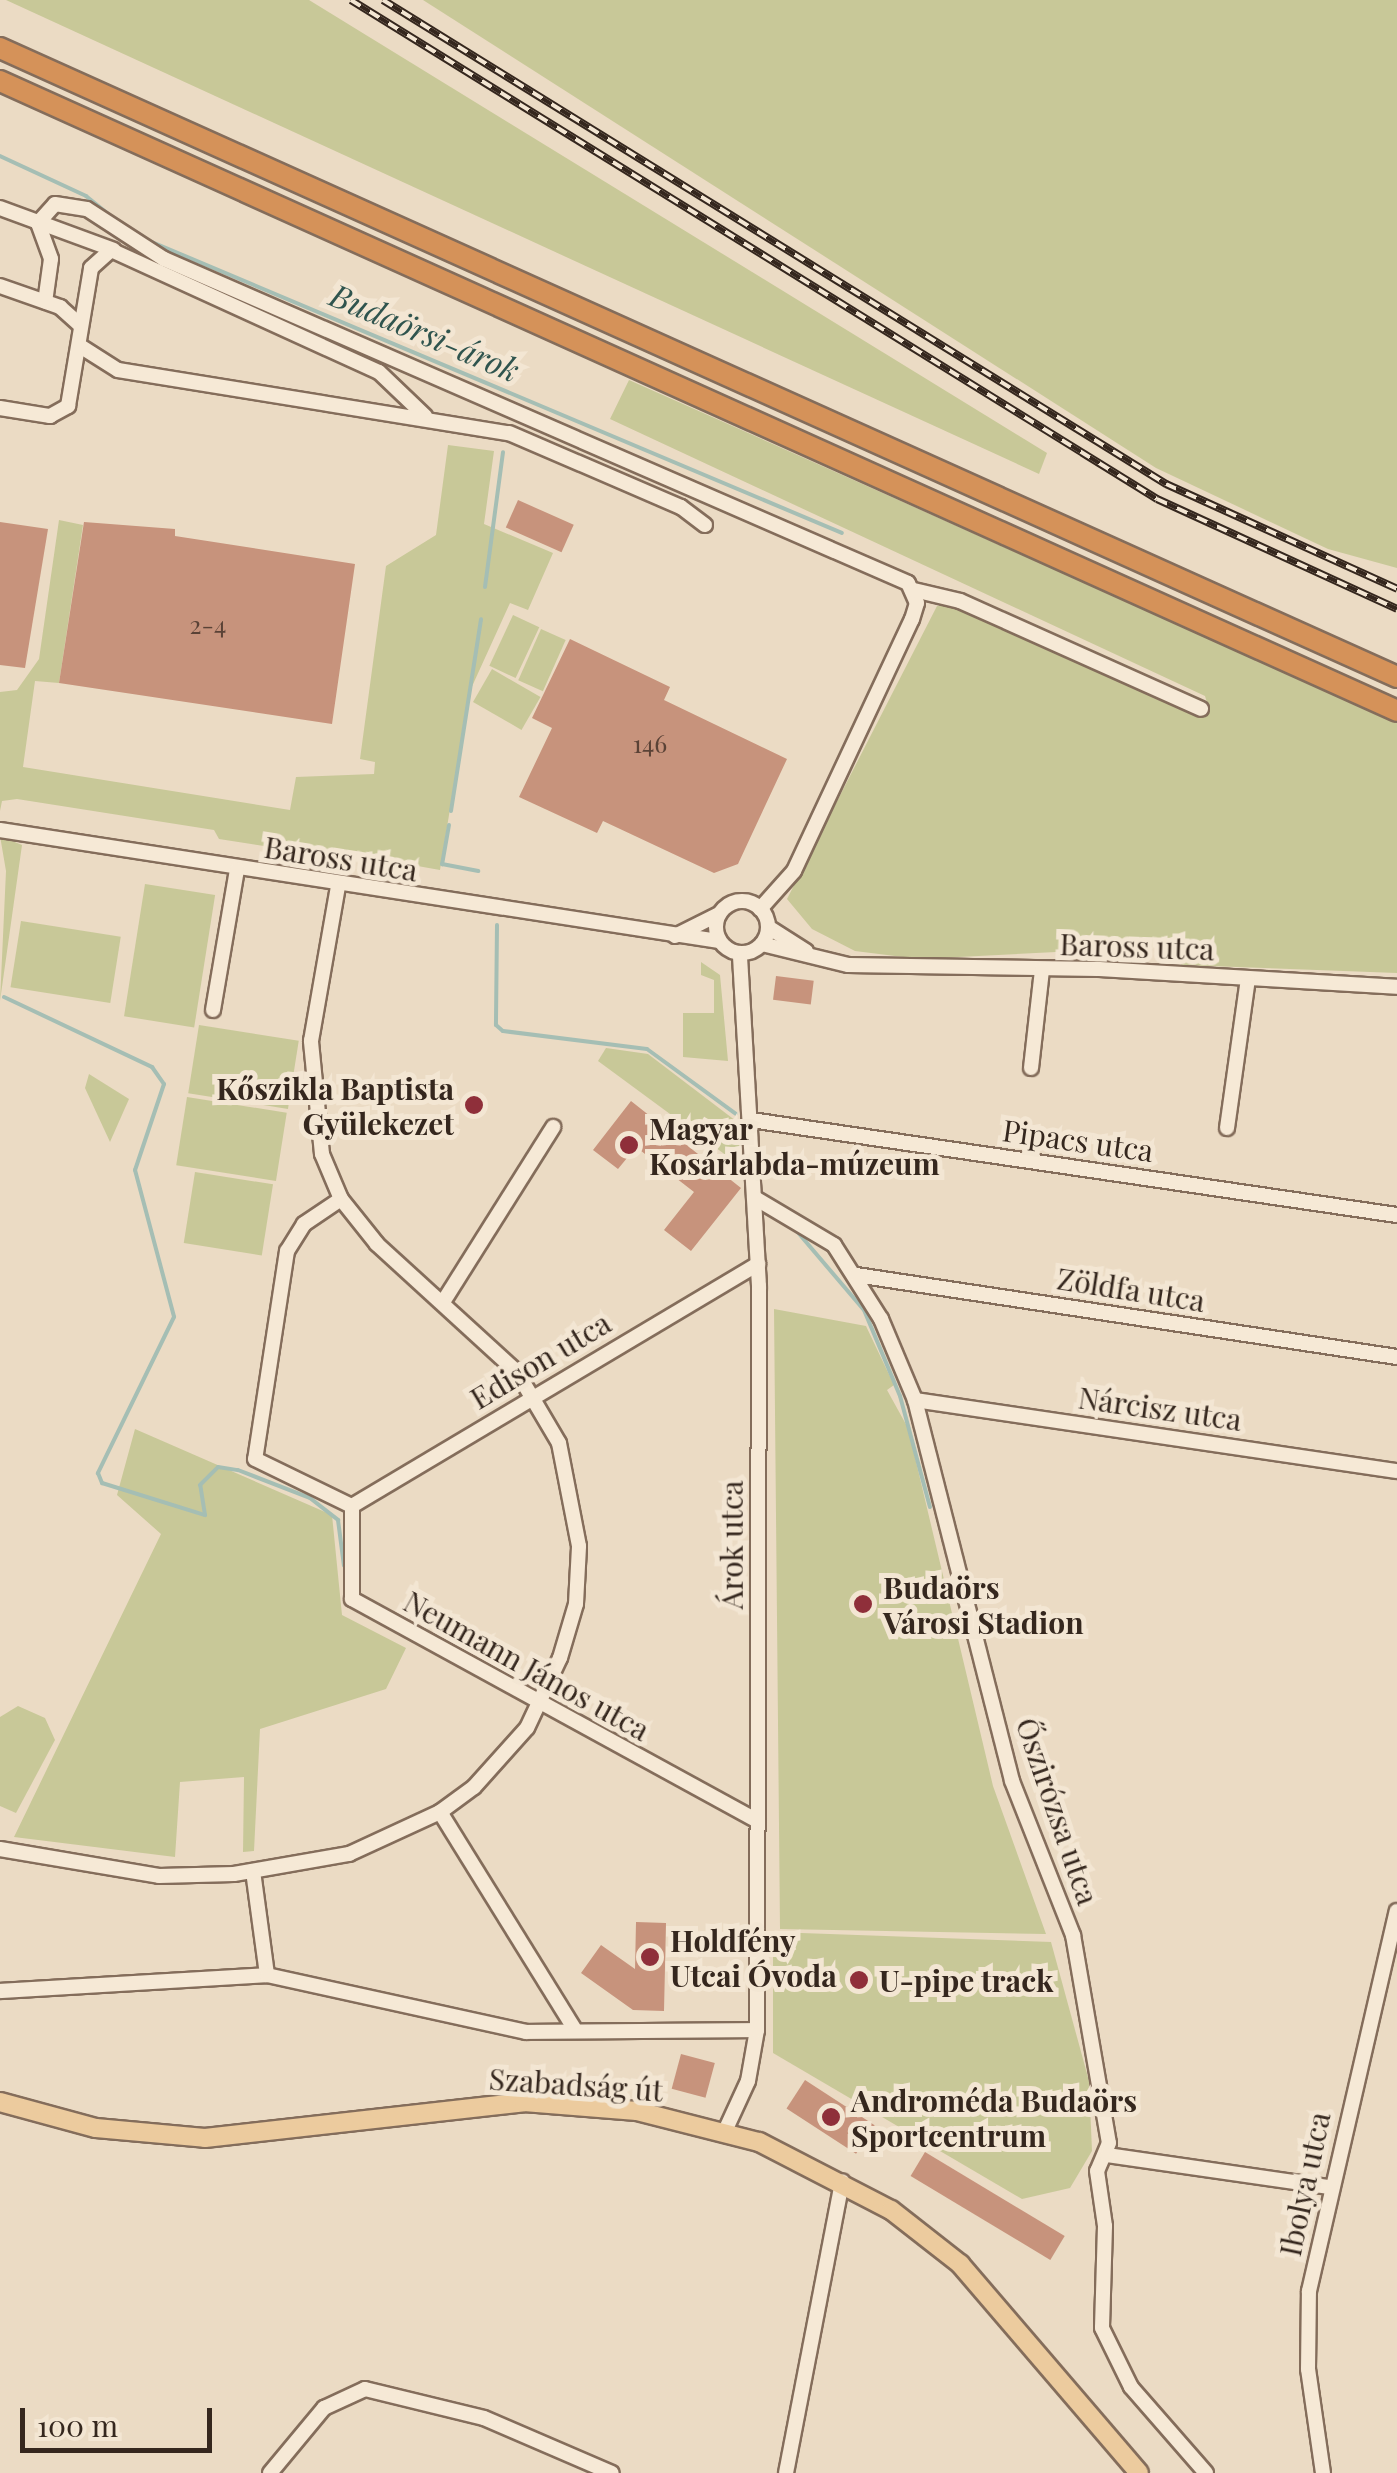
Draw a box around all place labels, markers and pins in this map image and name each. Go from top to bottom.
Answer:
place label: Kőszikla Baptista Gyülekezet [216,1070,454,1140]
marker: Kőszikla Baptista Gyülekezet [463,1094,485,1116]
place label: Magyar Kosárlabda-múzeum [649,1110,940,1180]
marker: Magyar Kosárlabda-múzeum [618,1134,640,1156]
place label: Budaörs Városi Stadion [883,1569,1084,1640]
marker: Budaörs Városi Stadion [852,1593,874,1615]
place label: Holdfény Utcai Óvoda [670,1922,837,1992]
marker: Holdfény Utcai Óvoda [639,1946,661,1968]
place label: U-pipe track [879,1962,1054,1998]
marker: U-pipe track [848,1969,870,1991]
place label: Androméda Budaörs Sportcentrum [851,2082,1137,2152]
marker: Androméda Budaörs Sportcentrum [820,2106,842,2128]

